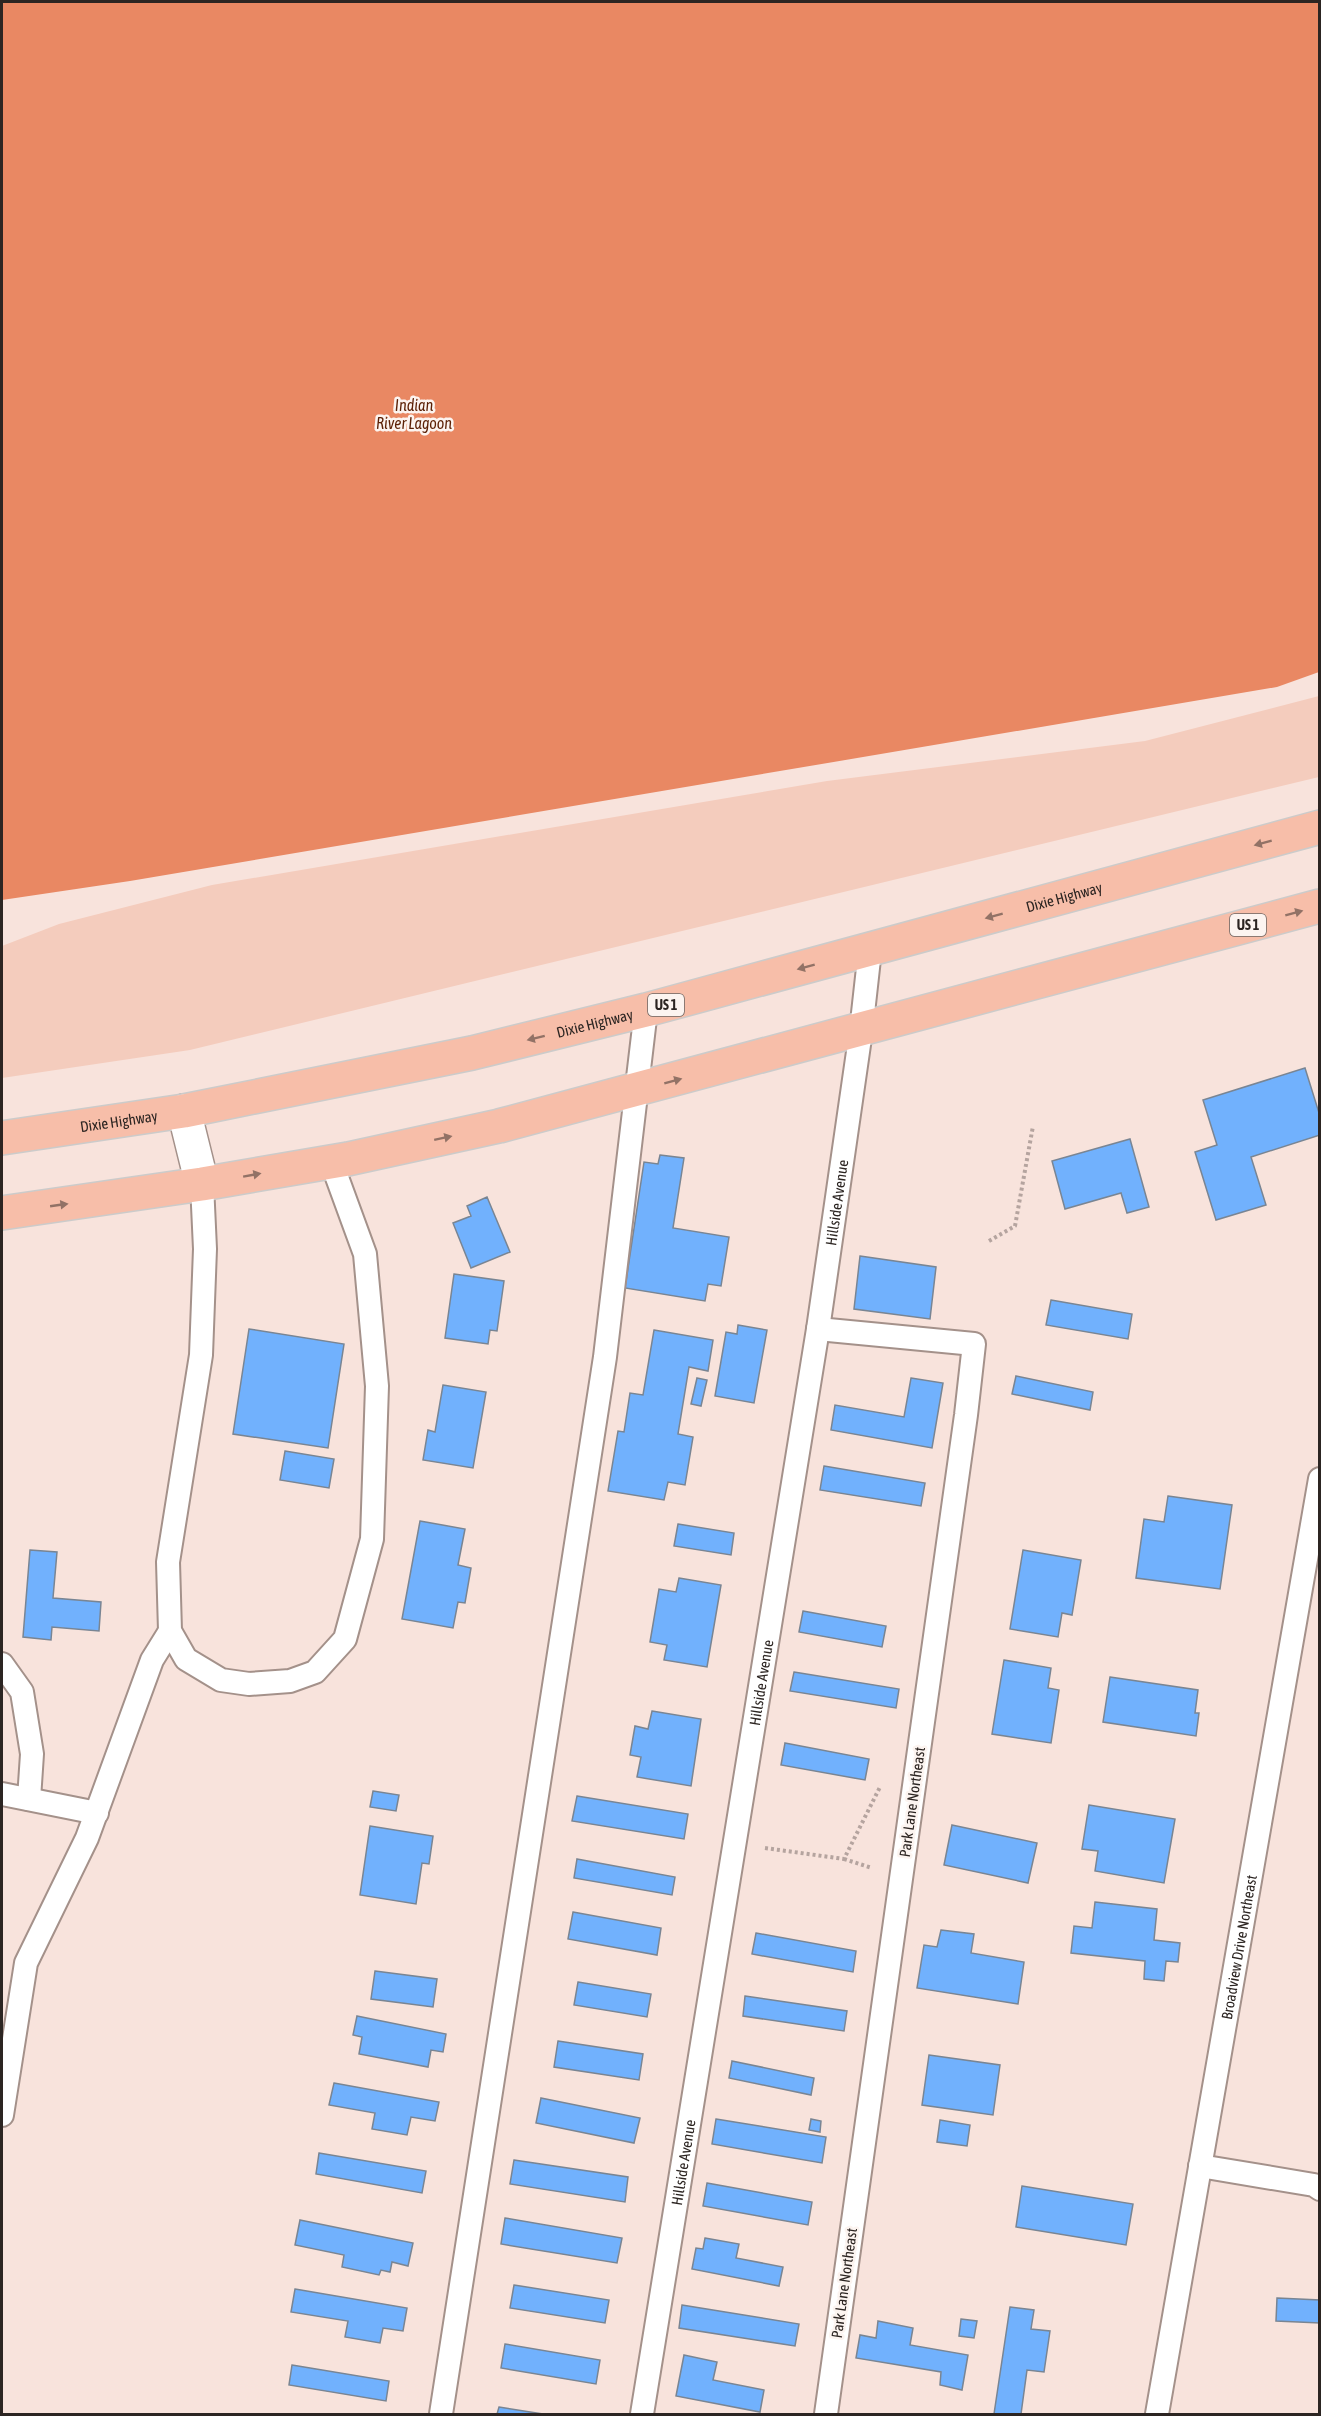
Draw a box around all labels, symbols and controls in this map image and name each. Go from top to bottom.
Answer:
water label: Indian River Lagoon [376,396,452,433]
one-way arrow [1254,838,1272,848]
street label: Dixie Highway [1024,878,1104,915]
one-way arrow [1286,908,1304,917]
one-way arrow [985,912,1003,921]
road number: US 1 [1230,914,1266,936]
one-way arrow [797,963,815,972]
road number: US 1 [648,994,684,1016]
street label: Dixie Highway [555,1005,635,1040]
one-way arrow [527,1033,545,1043]
one-way arrow [664,1075,683,1085]
street label: Dixie Highway [79,1107,159,1135]
one-way arrow [434,1133,453,1142]
street label: Hillside Avenue [822,1158,851,1246]
one-way arrow [243,1170,262,1179]
one-way arrow [50,1200,69,1209]
street label: Hillside Avenue [745,1638,776,1727]
street label: Park Lane Northeast [896,1746,928,1858]
street label: Broadview Drive Northeast [1217,1873,1259,2021]
street label: Hillside Avenue [668,2118,698,2206]
street label: Park Lane Northeast [828,2227,860,2339]

